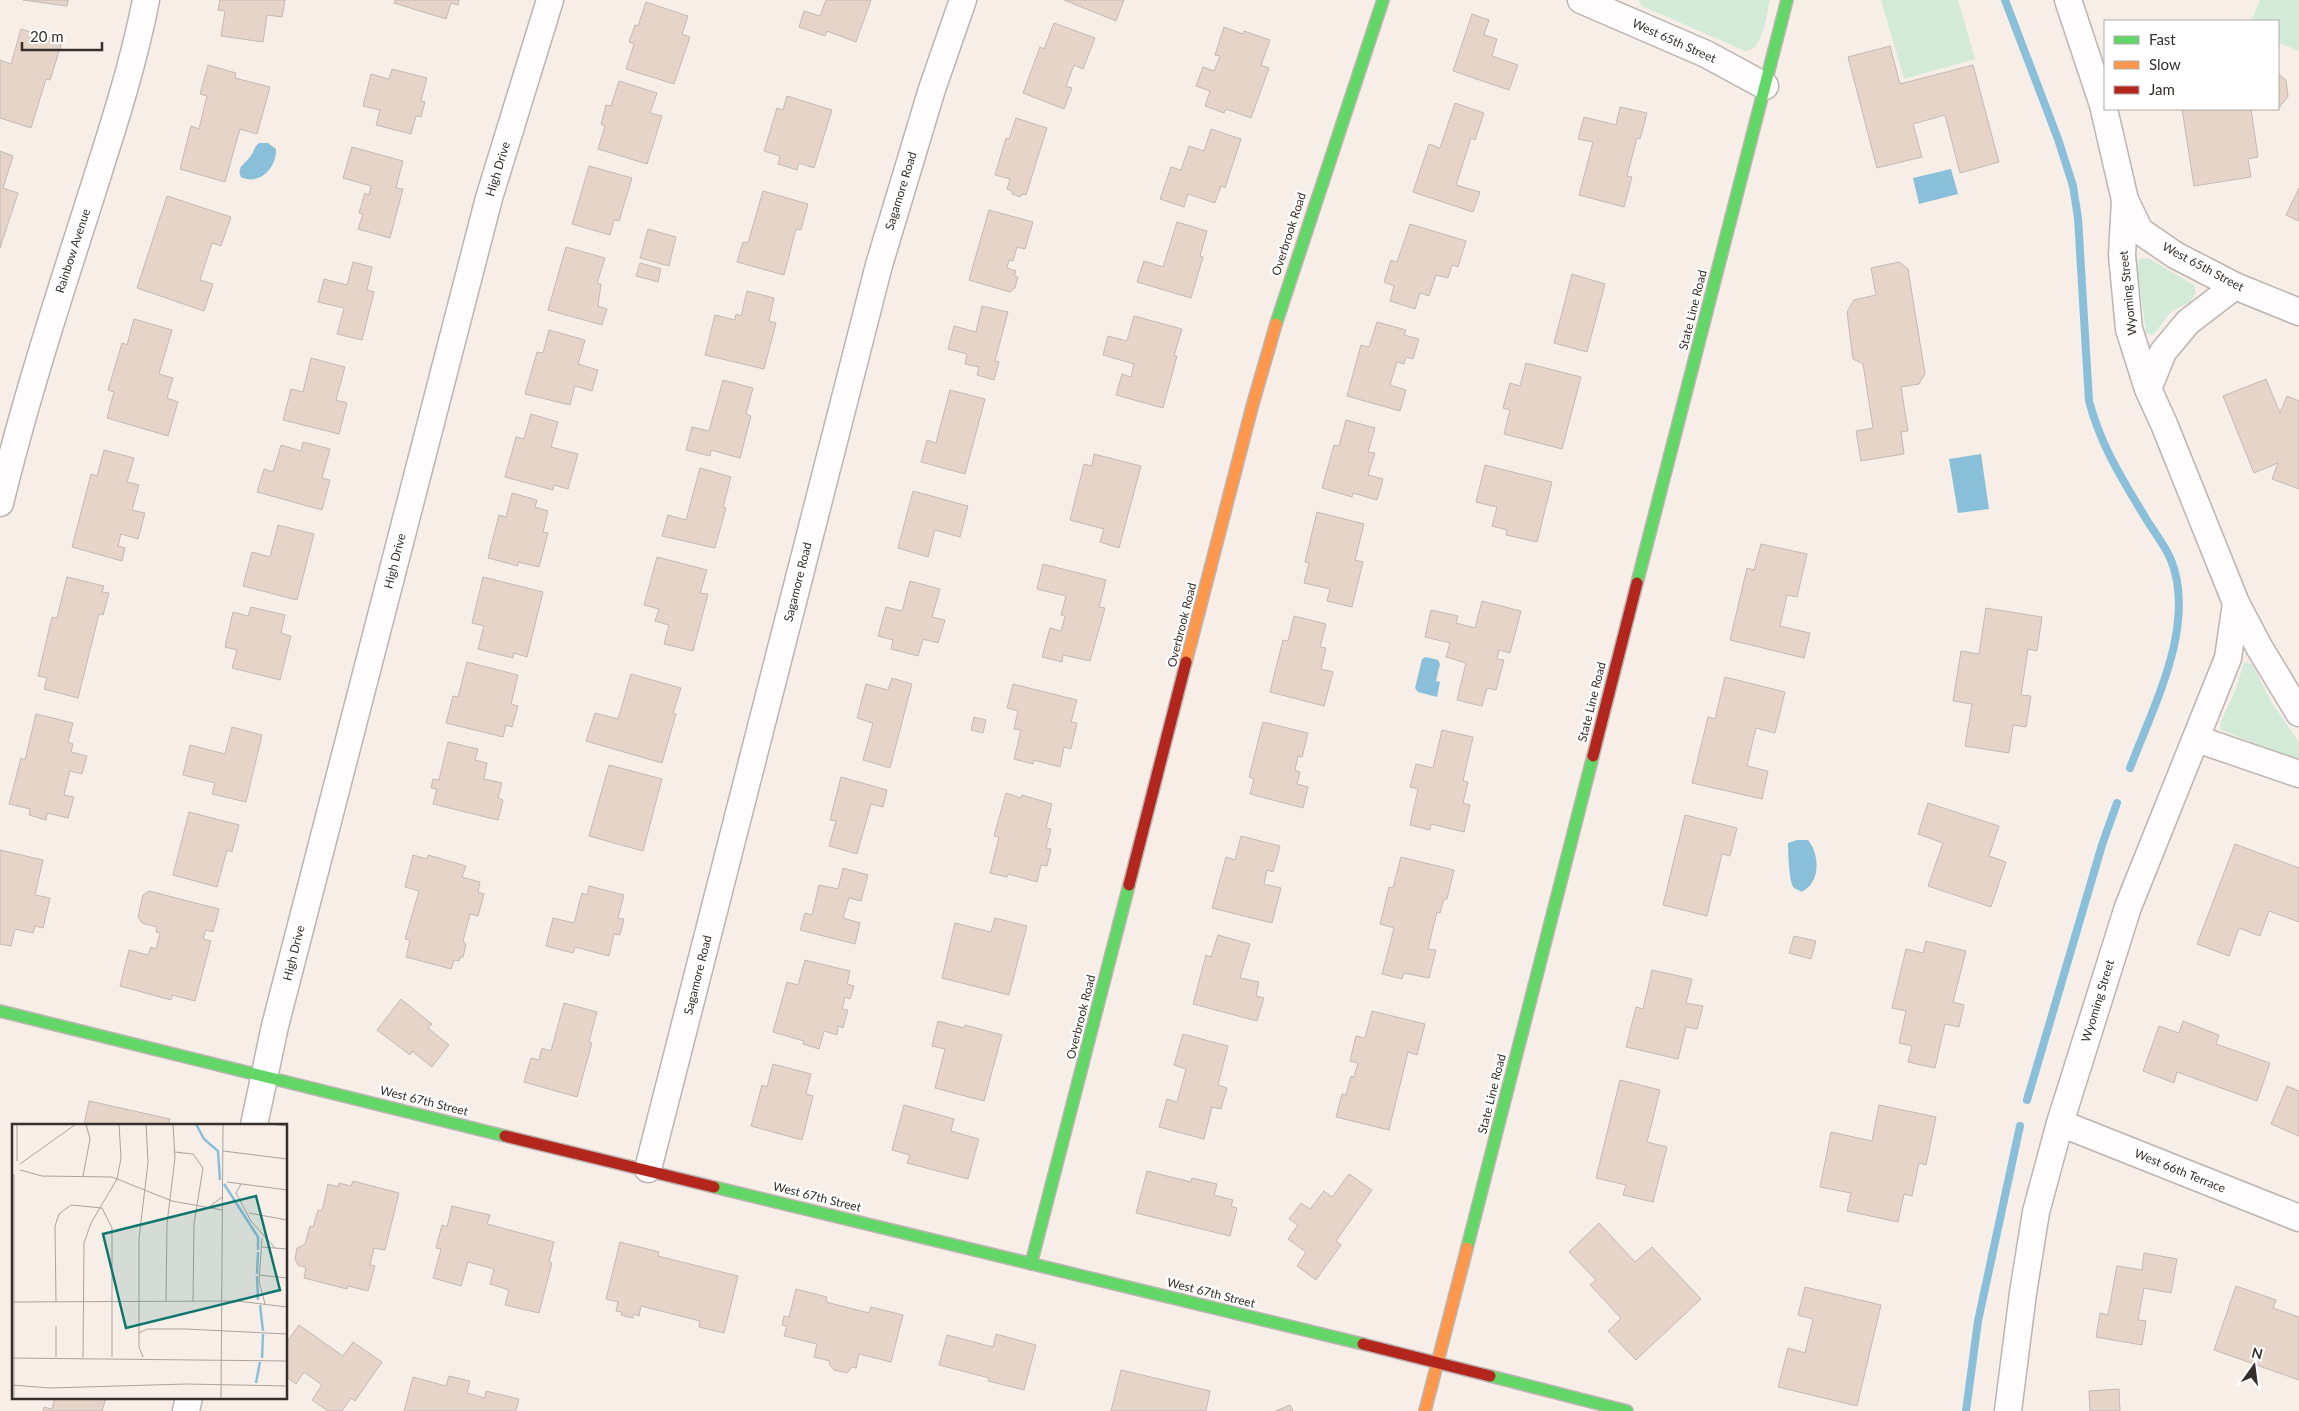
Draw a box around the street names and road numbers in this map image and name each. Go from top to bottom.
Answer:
street label: West 65th Street [1630,15,1719,66]
street label: High Drive [482,140,513,198]
street label: Sagamore Road [881,150,920,232]
street label: Overbrook Road [1268,190,1309,277]
street label: Rainbow Avenue [52,207,93,295]
street label: West 65th Street [2160,239,2247,295]
street label: Wyoming Street [2116,249,2139,336]
street label: State Line Road [1675,268,1710,351]
street label: High Drive [380,532,409,590]
street label: Sagamore Road [780,541,815,623]
street label: Overbrook Road [1164,581,1199,669]
street label: State Line Road [1574,660,1609,743]
street label: High Drive [279,924,308,982]
street label: Sagamore Road [680,934,715,1016]
street label: Wyoming Street [2078,957,2117,1044]
street label: Overbrook Road [1063,973,1098,1061]
street label: State Line Road [1474,1052,1509,1135]
street label: West 67th Street [379,1082,470,1119]
street label: West 66th Terrace [2132,1145,2228,1196]
street label: West 67th Street [772,1178,863,1215]
street label: West 67th Street [1166,1274,1257,1311]

